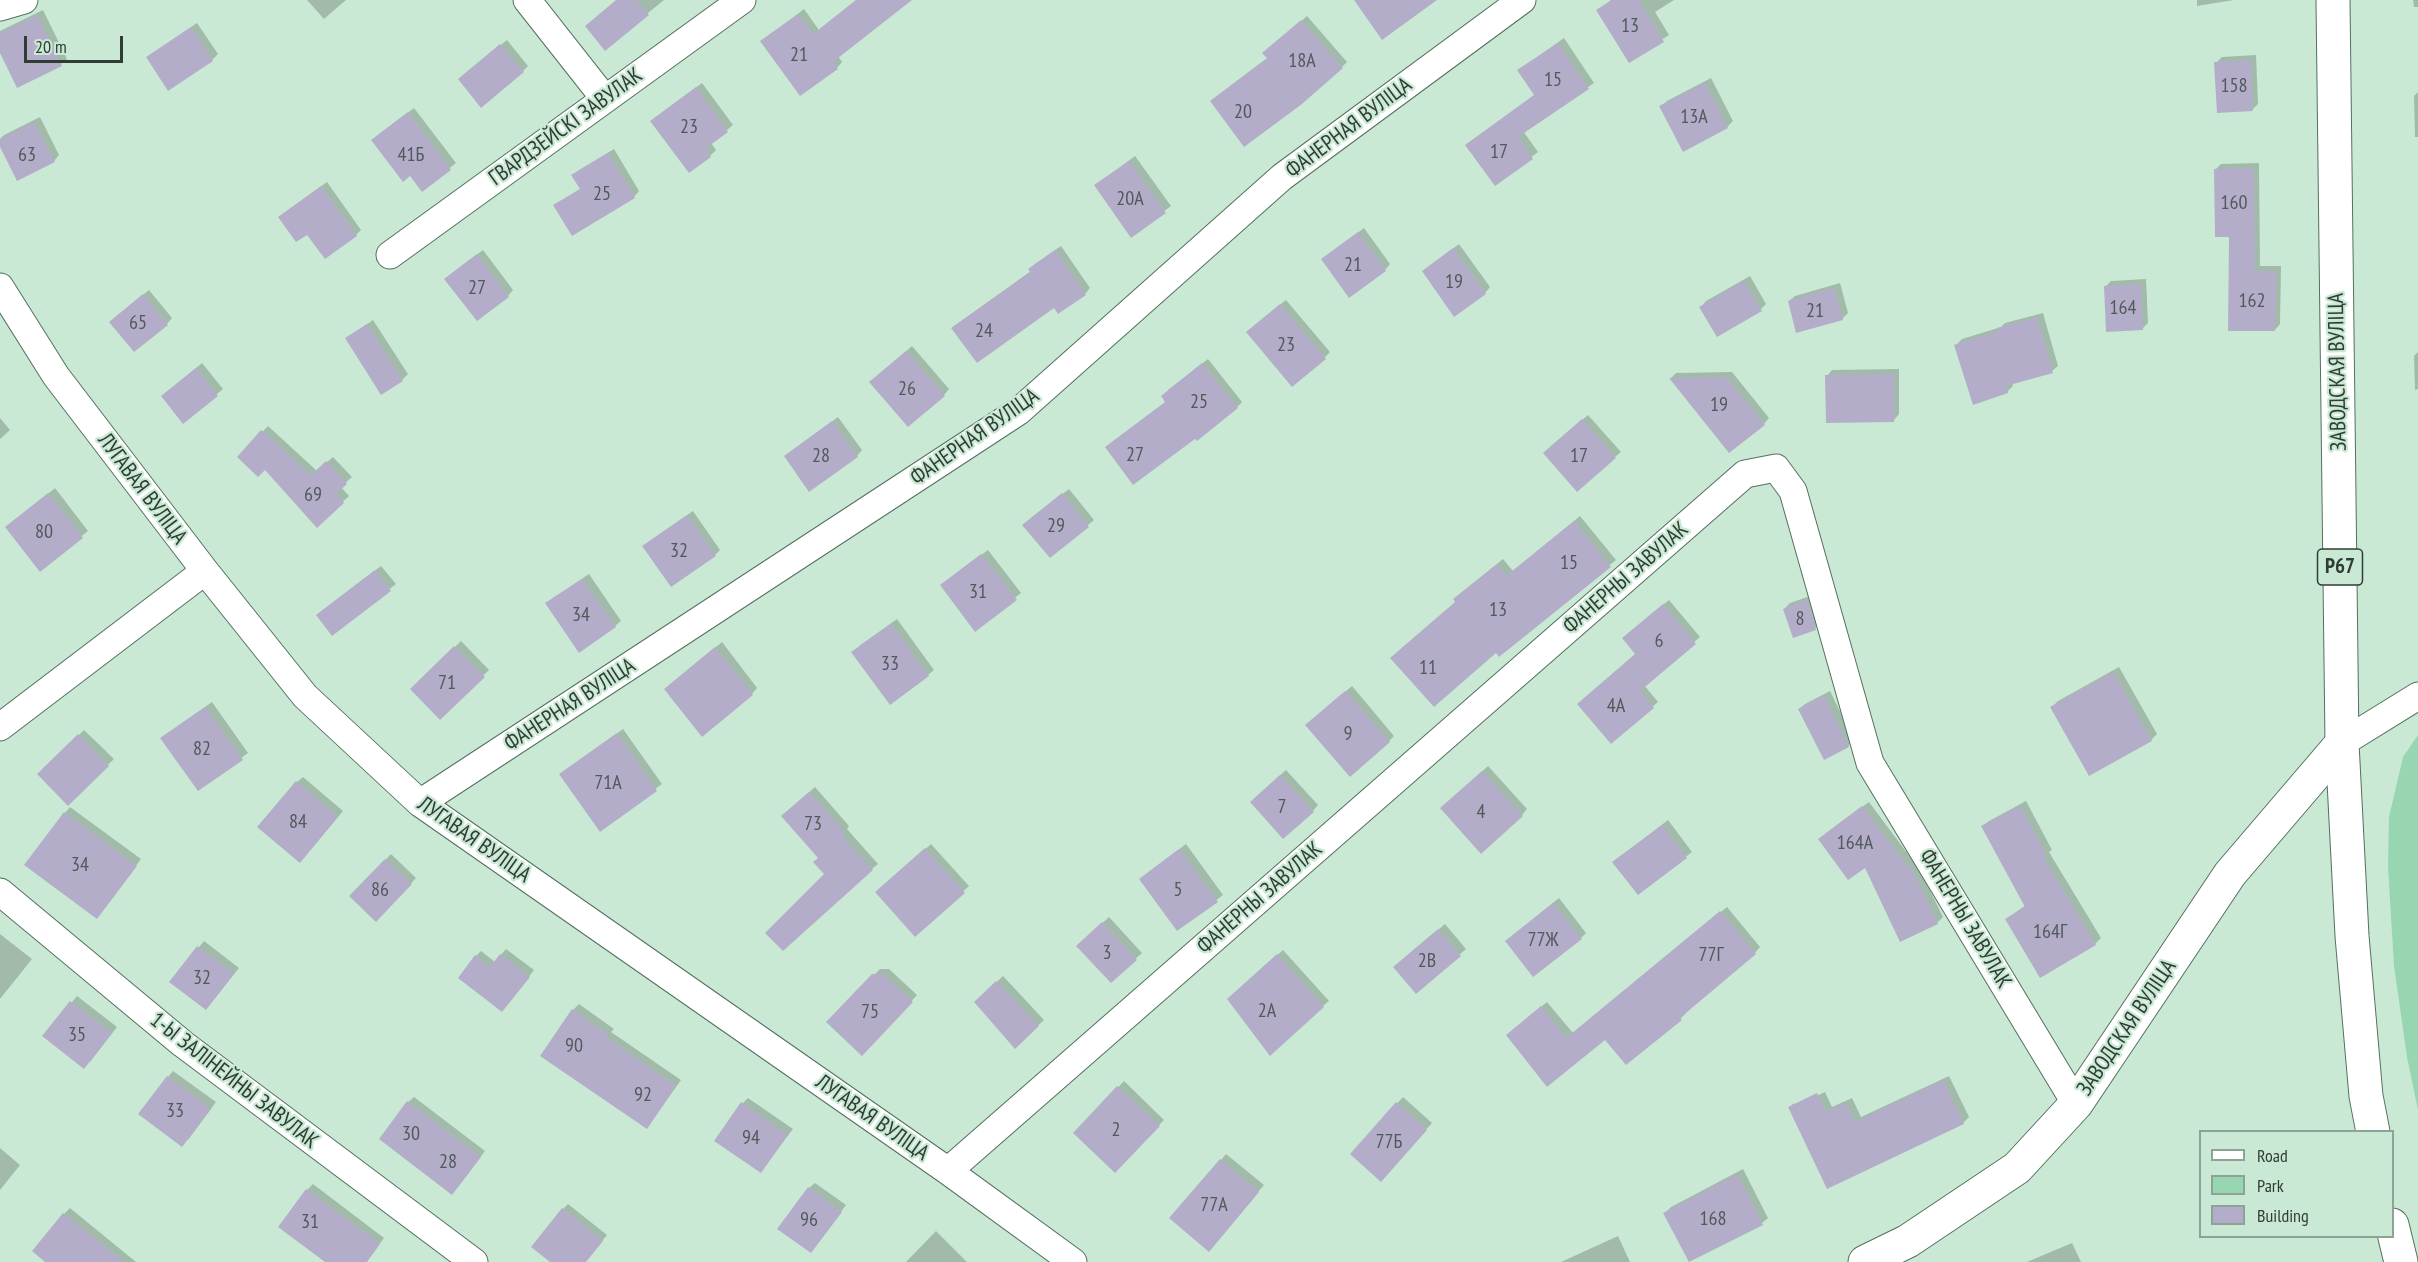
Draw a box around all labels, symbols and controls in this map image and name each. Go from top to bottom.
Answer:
house number: 13 [1621,14,1639,38]
scale bar [27,24,126,62]
text: 20 m [35,35,67,58]
house number: 21 [790,43,808,67]
house number: 18А [1288,49,1316,73]
street label: ГВАРДЗЕЙСКІ ЗАВУЛАК [484,62,648,192]
house number: 15 [1544,68,1562,92]
street label: ФАНЕРНАЯ ВУЛІЦА [1281,72,1417,184]
house number: 158 [2221,74,2247,98]
house number: 20 [1234,100,1252,124]
house number: 13А [1680,105,1708,129]
house number: 23 [680,115,698,139]
house number: 17 [1490,140,1508,164]
house number: 63 [18,143,36,167]
house number: 41Б [398,143,424,167]
house number: 25 [593,182,611,206]
house number: 20А [1116,187,1144,211]
house number: 160 [2221,191,2247,215]
house number: 21 [1344,253,1362,277]
house number: 19 [1445,270,1463,294]
house number: 27 [468,276,486,300]
house number: 162 [2239,289,2265,313]
street label: ЗАВОДСКАЯ ВУЛІЦА [2323,293,2353,451]
house number: 164 [2110,296,2136,320]
house number: 21 [1806,299,1824,323]
house number: 65 [129,311,147,335]
house number: 24 [975,319,993,343]
house number: 23 [1277,333,1295,357]
house number: 26 [898,377,916,401]
street label: ФАНЕРНАЯ ВУЛІЦА [906,383,1044,491]
house number: 25 [1190,390,1208,414]
house number: 19 [1710,393,1728,417]
street label: ЛУГАВАЯ ВУЛІЦА [92,428,192,550]
house number: 27 [1126,443,1144,467]
house number: 28 [812,444,830,468]
house number: 17 [1570,444,1588,468]
house number: 69 [304,483,322,507]
house number: 29 [1047,514,1065,538]
street label: ФАНЕРНЫ ЗАВУЛАК [1558,516,1694,640]
house number: 80 [35,520,53,544]
house number: 32 [670,539,688,563]
road number: Р67 [2318,549,2362,585]
house number: 15 [1560,551,1578,575]
house number: 31 [969,580,987,604]
house number: 13 [1489,598,1507,622]
house number: 34 [572,603,590,627]
house number: 8 [1796,607,1804,631]
house number: 6 [1655,629,1663,653]
house number: 33 [881,652,899,676]
street label: ФАНЕРНАЯ ВУЛІЦА [500,653,640,757]
house number: 11 [1419,656,1437,680]
house number: 71 [438,671,456,695]
house number: 4А [1607,694,1625,718]
house number: 9 [1344,722,1352,746]
house number: 82 [193,737,211,761]
house number: 71А [594,771,622,795]
street label: ЛУГАВАЯ ВУЛІЦА [412,791,536,889]
house number: 7 [1278,795,1286,819]
house number: 4 [1477,800,1485,824]
house number: 84 [289,810,307,834]
house number: 73 [804,812,822,836]
house number: 164А [1837,831,1873,855]
street label: ФАНЕРНЫ ЗАВУЛАК [1192,836,1328,960]
street label: ФАНЕРНЫ ЗАВУЛАК [1913,845,2017,993]
house number: 34 [71,853,89,877]
house number: 86 [371,878,389,902]
house number: 5 [1174,878,1182,902]
house number: 164Г [2033,920,2067,944]
house number: 77Ж [1527,928,1559,952]
house number: 3 [1103,941,1111,965]
house number: 77Г [1698,943,1724,967]
house number: 2В [1418,949,1436,973]
street label: ЗАВОДСКАЯ ВУЛІЦА [2072,955,2182,1101]
house number: 32 [193,966,211,990]
house number: 2А [1258,999,1276,1023]
house number: 75 [861,1000,879,1024]
street label: 1-Ы ЗАЛІНЕЙНЫ ЗАВУЛАК [145,1007,323,1155]
house number: 35 [68,1023,86,1047]
house number: 90 [565,1034,583,1058]
street label: ЛУГАВАЯ ВУЛІЦА [810,1069,934,1167]
house number: 92 [634,1083,652,1107]
house number: 33 [166,1099,184,1123]
house number: 2 [1112,1118,1120,1142]
house number: 30 [402,1122,420,1146]
house number: 94 [742,1126,760,1150]
house number: 77Б [1376,1130,1402,1154]
legend [2199,1130,2394,1238]
text: Road [2257,1144,2288,1167]
house number: 28 [439,1150,457,1174]
text: Park [2257,1174,2284,1197]
house number: 77А [1200,1193,1228,1217]
text: Building [2257,1204,2309,1227]
house number: 168 [1700,1207,1726,1231]
house number: 96 [800,1208,818,1232]
house number: 31 [301,1210,319,1234]

